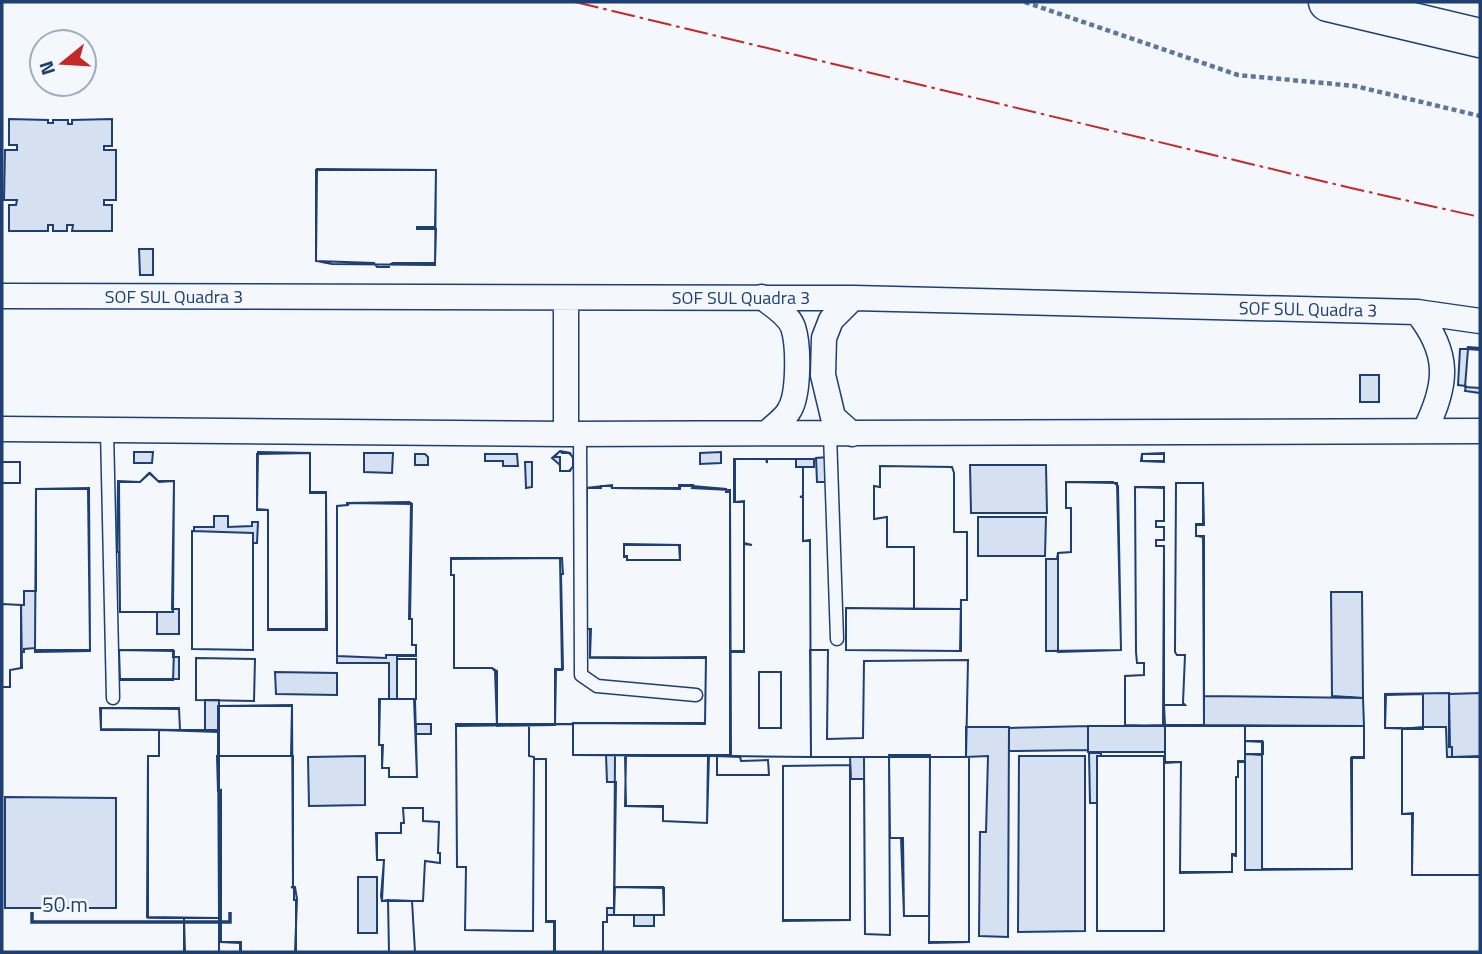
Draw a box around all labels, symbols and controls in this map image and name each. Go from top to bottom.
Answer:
north arrow [28,28,98,98]
text: N [31,58,62,79]
street label: SOF SUL Quadra 3 [105,283,243,310]
street label: SOF SUL Quadra 3 [672,284,810,311]
street label: SOF SUL Quadra 3 [1239,294,1377,324]
scale bar [32,880,229,924]
text: 50 m [42,888,88,920]

